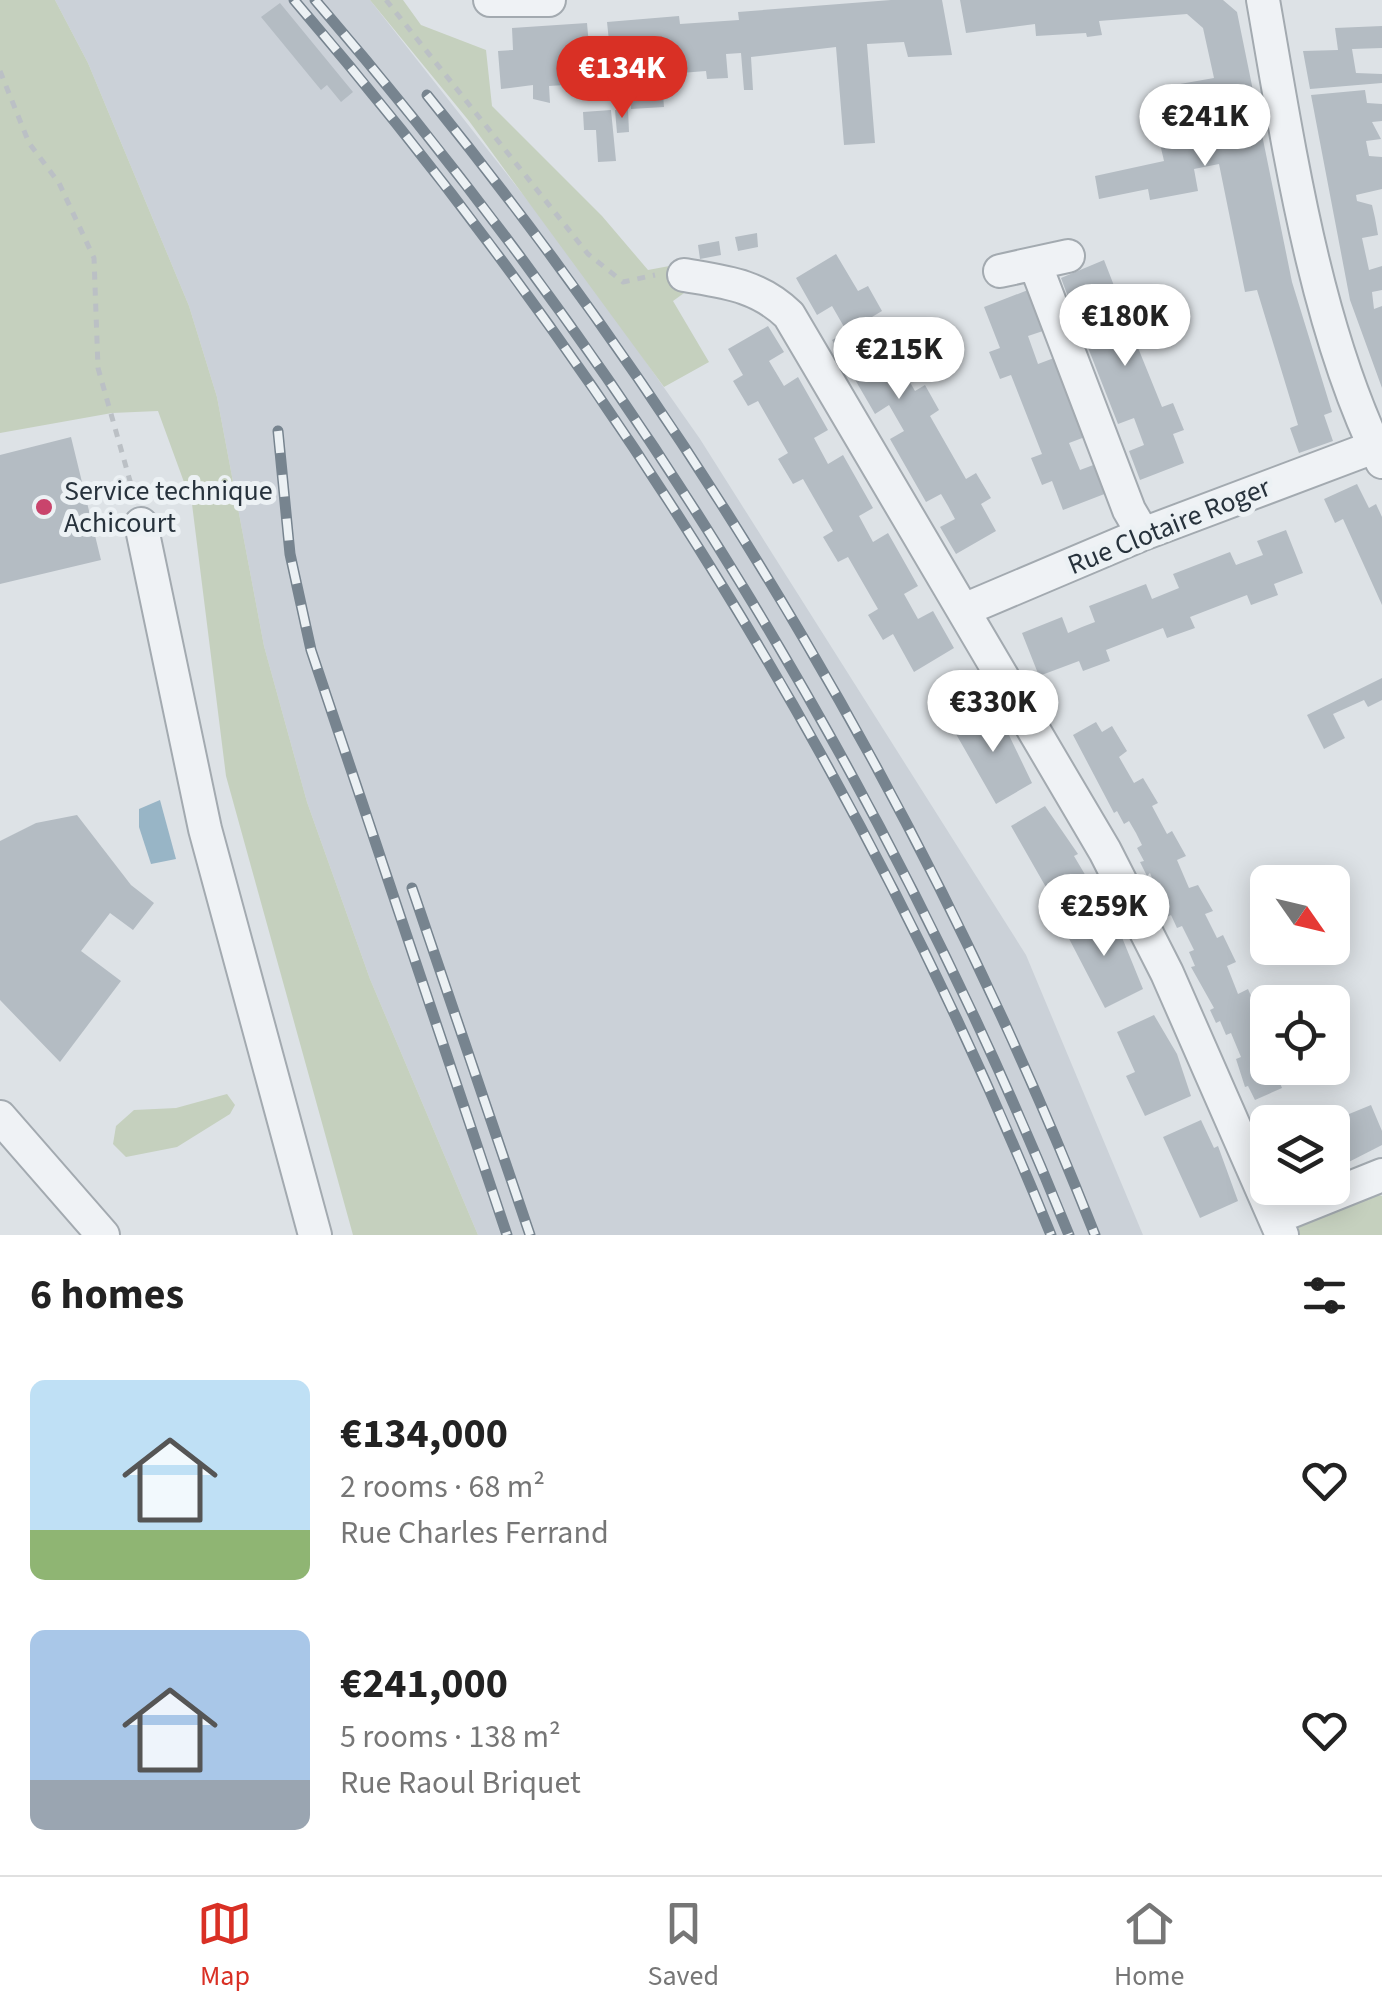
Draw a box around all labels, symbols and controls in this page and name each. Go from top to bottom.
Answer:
pin: €134K [552,36,692,121]
text: €134K [578,45,666,91]
pin: €241K [1135,84,1275,169]
text: €241K [1161,93,1249,139]
pin: €180K [1055,284,1195,369]
text: €180K [1081,293,1169,339]
pin: €215K [829,317,969,402]
text: €215K [855,326,943,372]
street label: Rue Clotaire Roger [1062,467,1277,585]
place label: Service technique Achicourt [64,471,273,543]
marker: Service technique Achicourt [33,496,55,518]
pin: €330K [923,670,1063,755]
text: €330K [949,679,1037,725]
north arrow [1250,865,1350,965]
map controls [1250,865,1350,1205]
pin: €259K [1034,874,1174,959]
text: €259K [1060,883,1148,929]
button: locate [1250,985,1350,1085]
button: layers [1250,1105,1350,1205]
text: 6 homes [30,1265,184,1325]
icon: filters [1297,1268,1352,1323]
text: €134,000 [340,1404,508,1464]
icon: home [110,1420,230,1540]
icon: heart [1297,1453,1352,1508]
text: 2 rooms · 68 m² [340,1464,545,1510]
text: Rue Charles Ferrand [340,1510,609,1556]
text: €241,000 [340,1654,508,1714]
icon: home [110,1670,230,1790]
icon: heart [1297,1703,1352,1758]
text: 5 rooms · 138 m² [340,1714,561,1760]
text: Rue Raoul Briquet [340,1760,581,1806]
tab: Map [197,1896,252,1996]
tab: Saved [647,1896,719,1996]
tab: Home [1114,1896,1184,1996]

